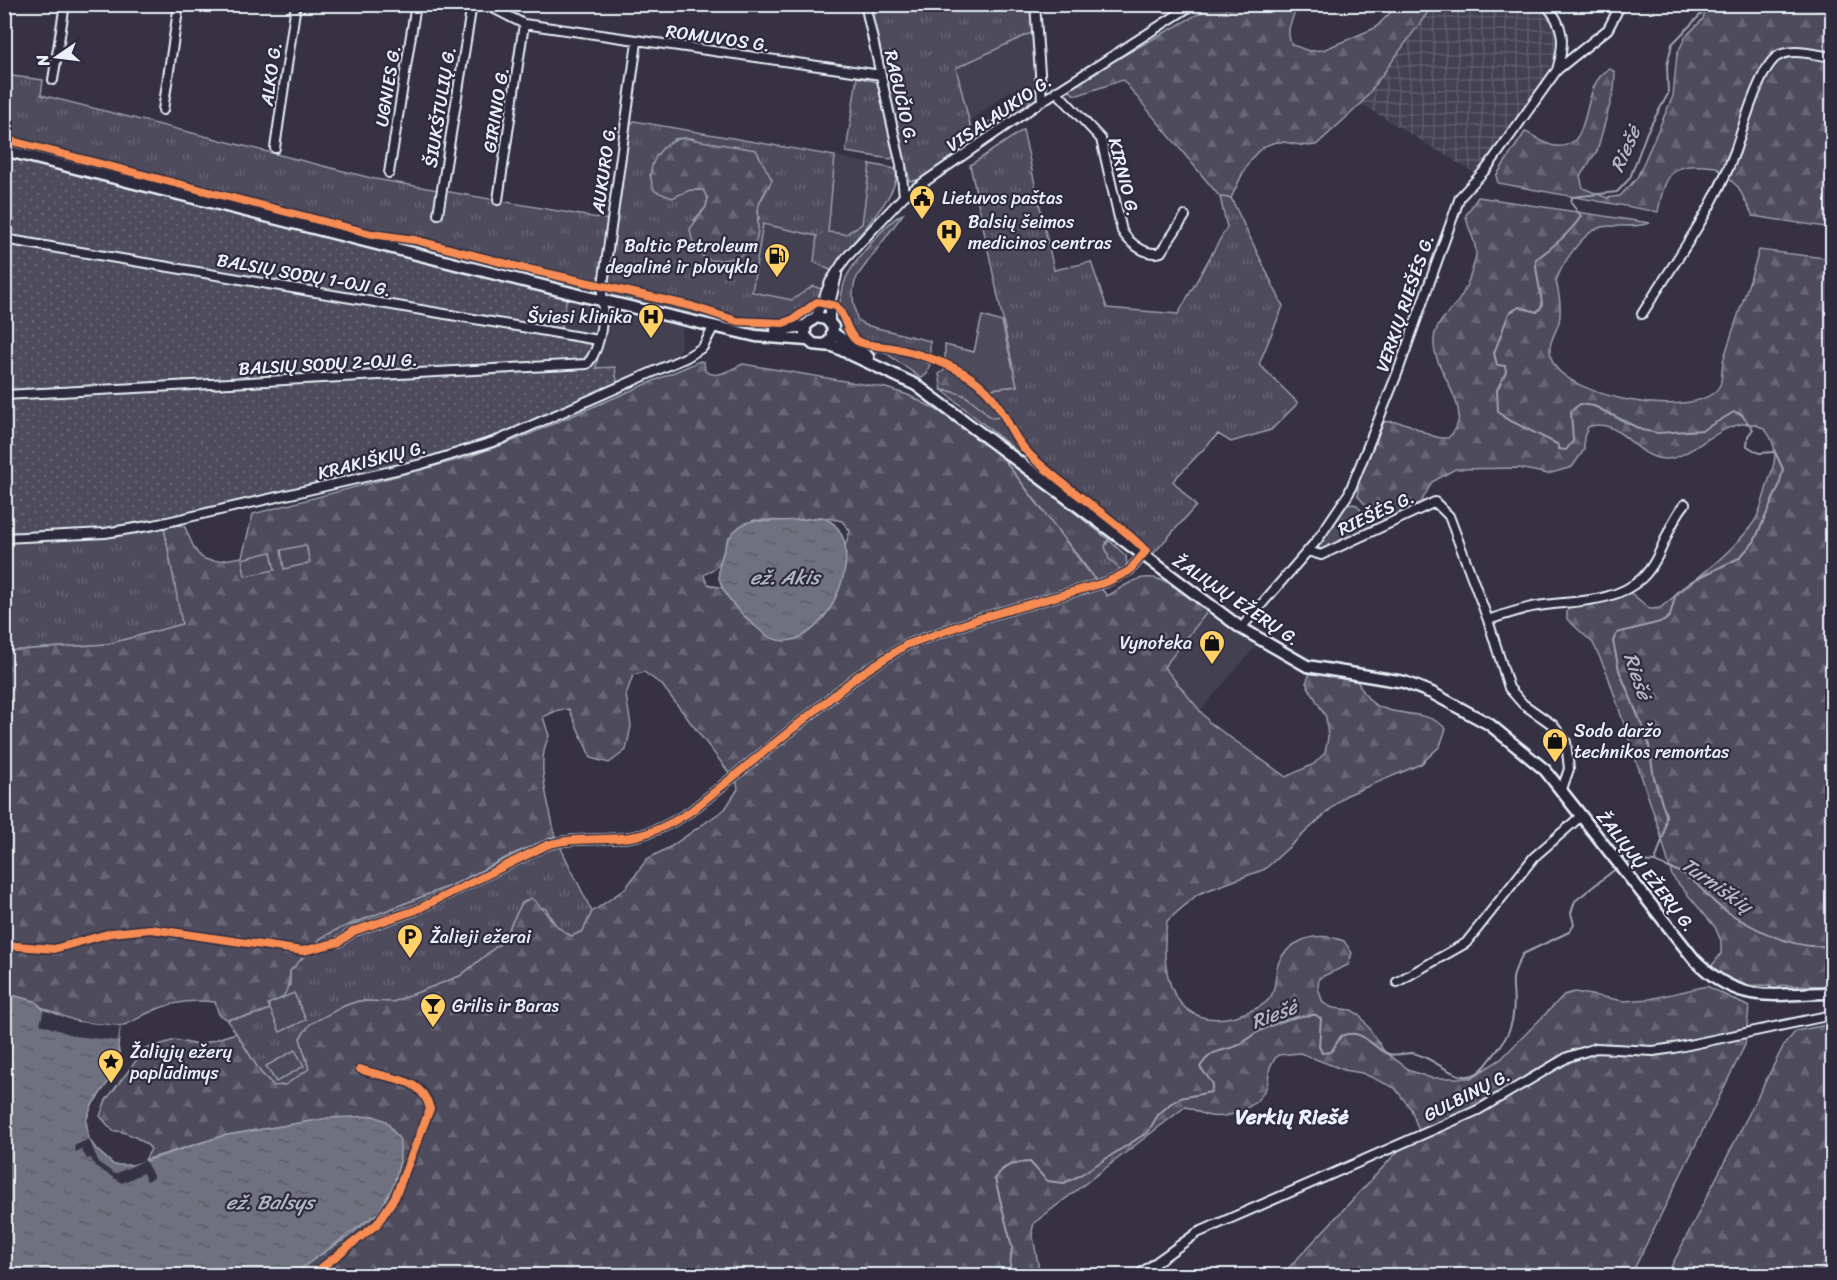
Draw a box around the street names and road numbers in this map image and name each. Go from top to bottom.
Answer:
street label: ROMUVOS G. [664,15,772,61]
street label: ALKO G. [251,40,291,109]
street label: UGNIES G. [366,43,410,129]
street label: ŠIUKŠTULIŲ G. [415,44,465,170]
street label: RAGUČIO G. [875,47,927,147]
street label: GIRINIO G. [473,65,519,155]
street label: VISALAUKIO G. [939,66,1059,160]
street label: AUKURO G. [582,122,626,217]
street label: KIRNIO G. [1099,134,1149,220]
street label: VERKIŲ RIEŠĖS G. [1366,230,1444,376]
street label: BALSIŲ SODŲ 1-OJI G. [214,244,394,306]
street label: BALSIŲ SODŲ 2-OJI G. [238,343,418,385]
street label: KRAKIŠKIŲ G. [314,431,430,489]
street label: RIEŠĖS G. [1332,481,1420,545]
street label: ŽALIŲJŲ EŽERŲ G. [1166,545,1306,655]
street label: ŽALIŲJŲ EŽERŲ G. [1588,803,1704,939]
street label: GULBINŲ G. [1418,1059,1516,1131]

